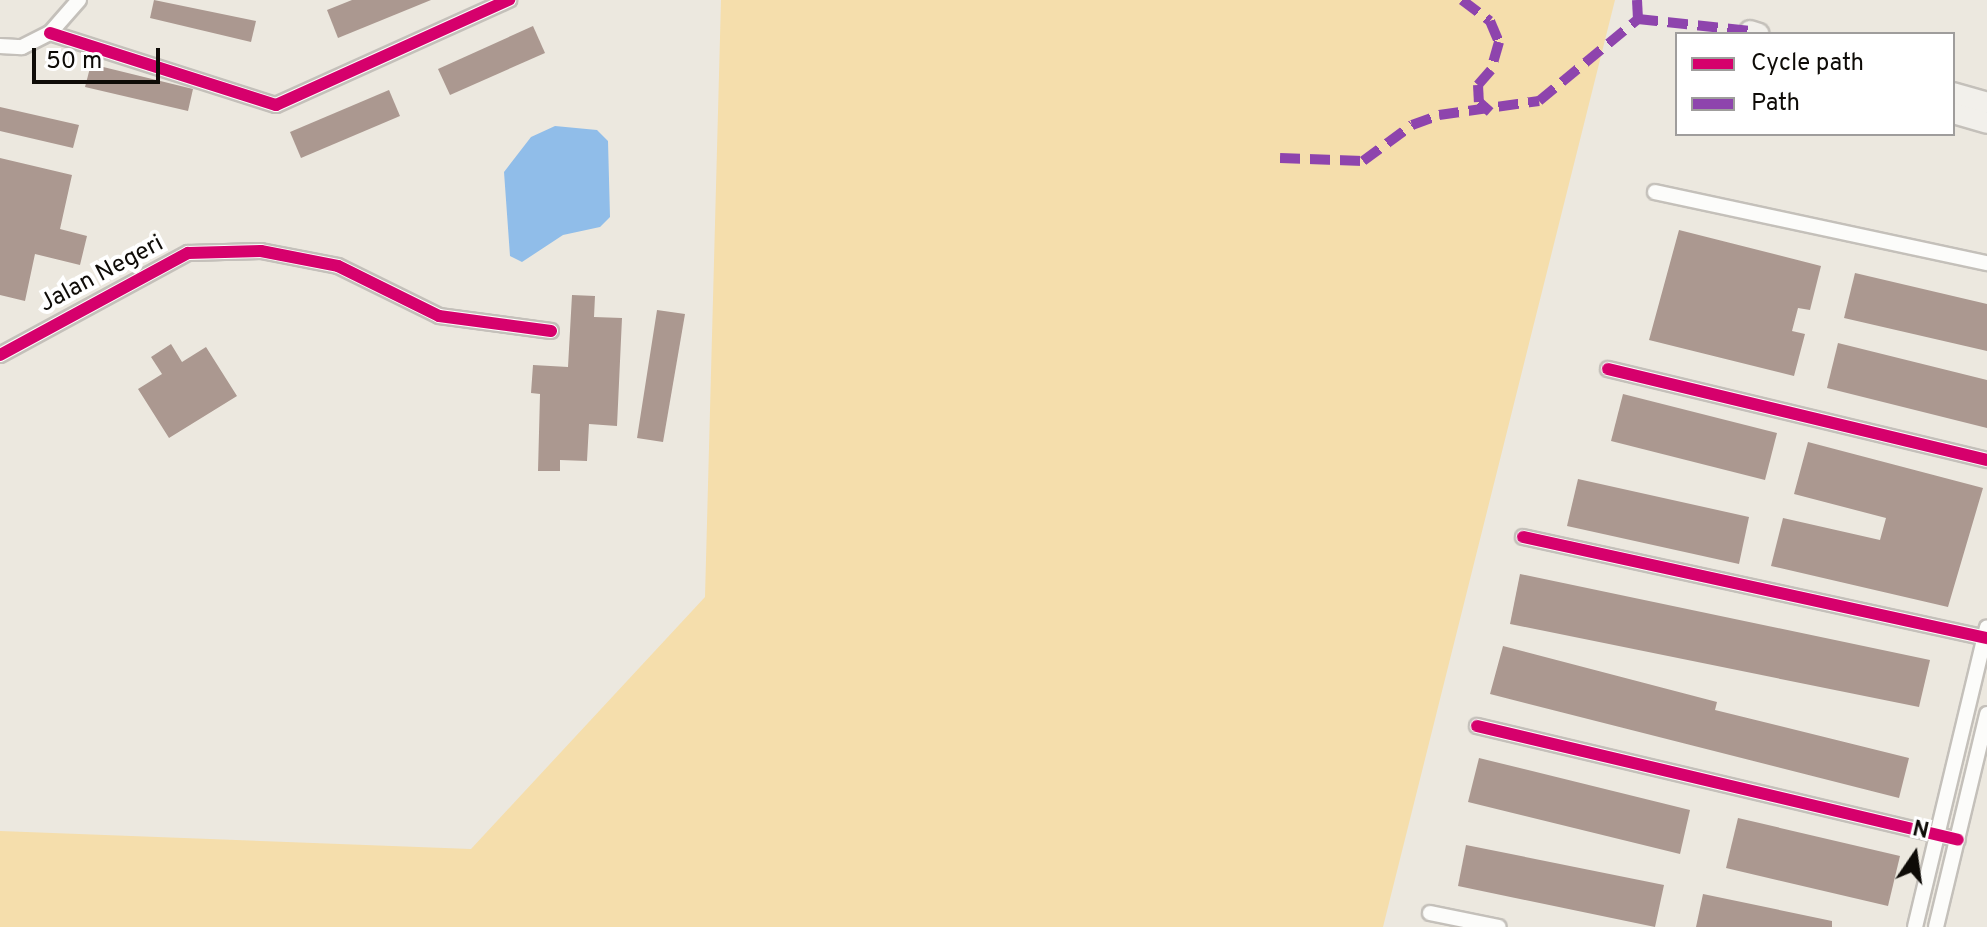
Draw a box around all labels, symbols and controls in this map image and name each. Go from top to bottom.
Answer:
scale bar [36,32,164,82]
legend [1675,32,1955,136]
text: 50 m [46,47,102,77]
text: Cycle path [1751,49,1864,79]
text: Path [1751,89,1800,119]
street label: Jalan Negeri [35,230,169,320]
north arrow [1875,815,1955,895]
text: N [1910,816,1931,846]

